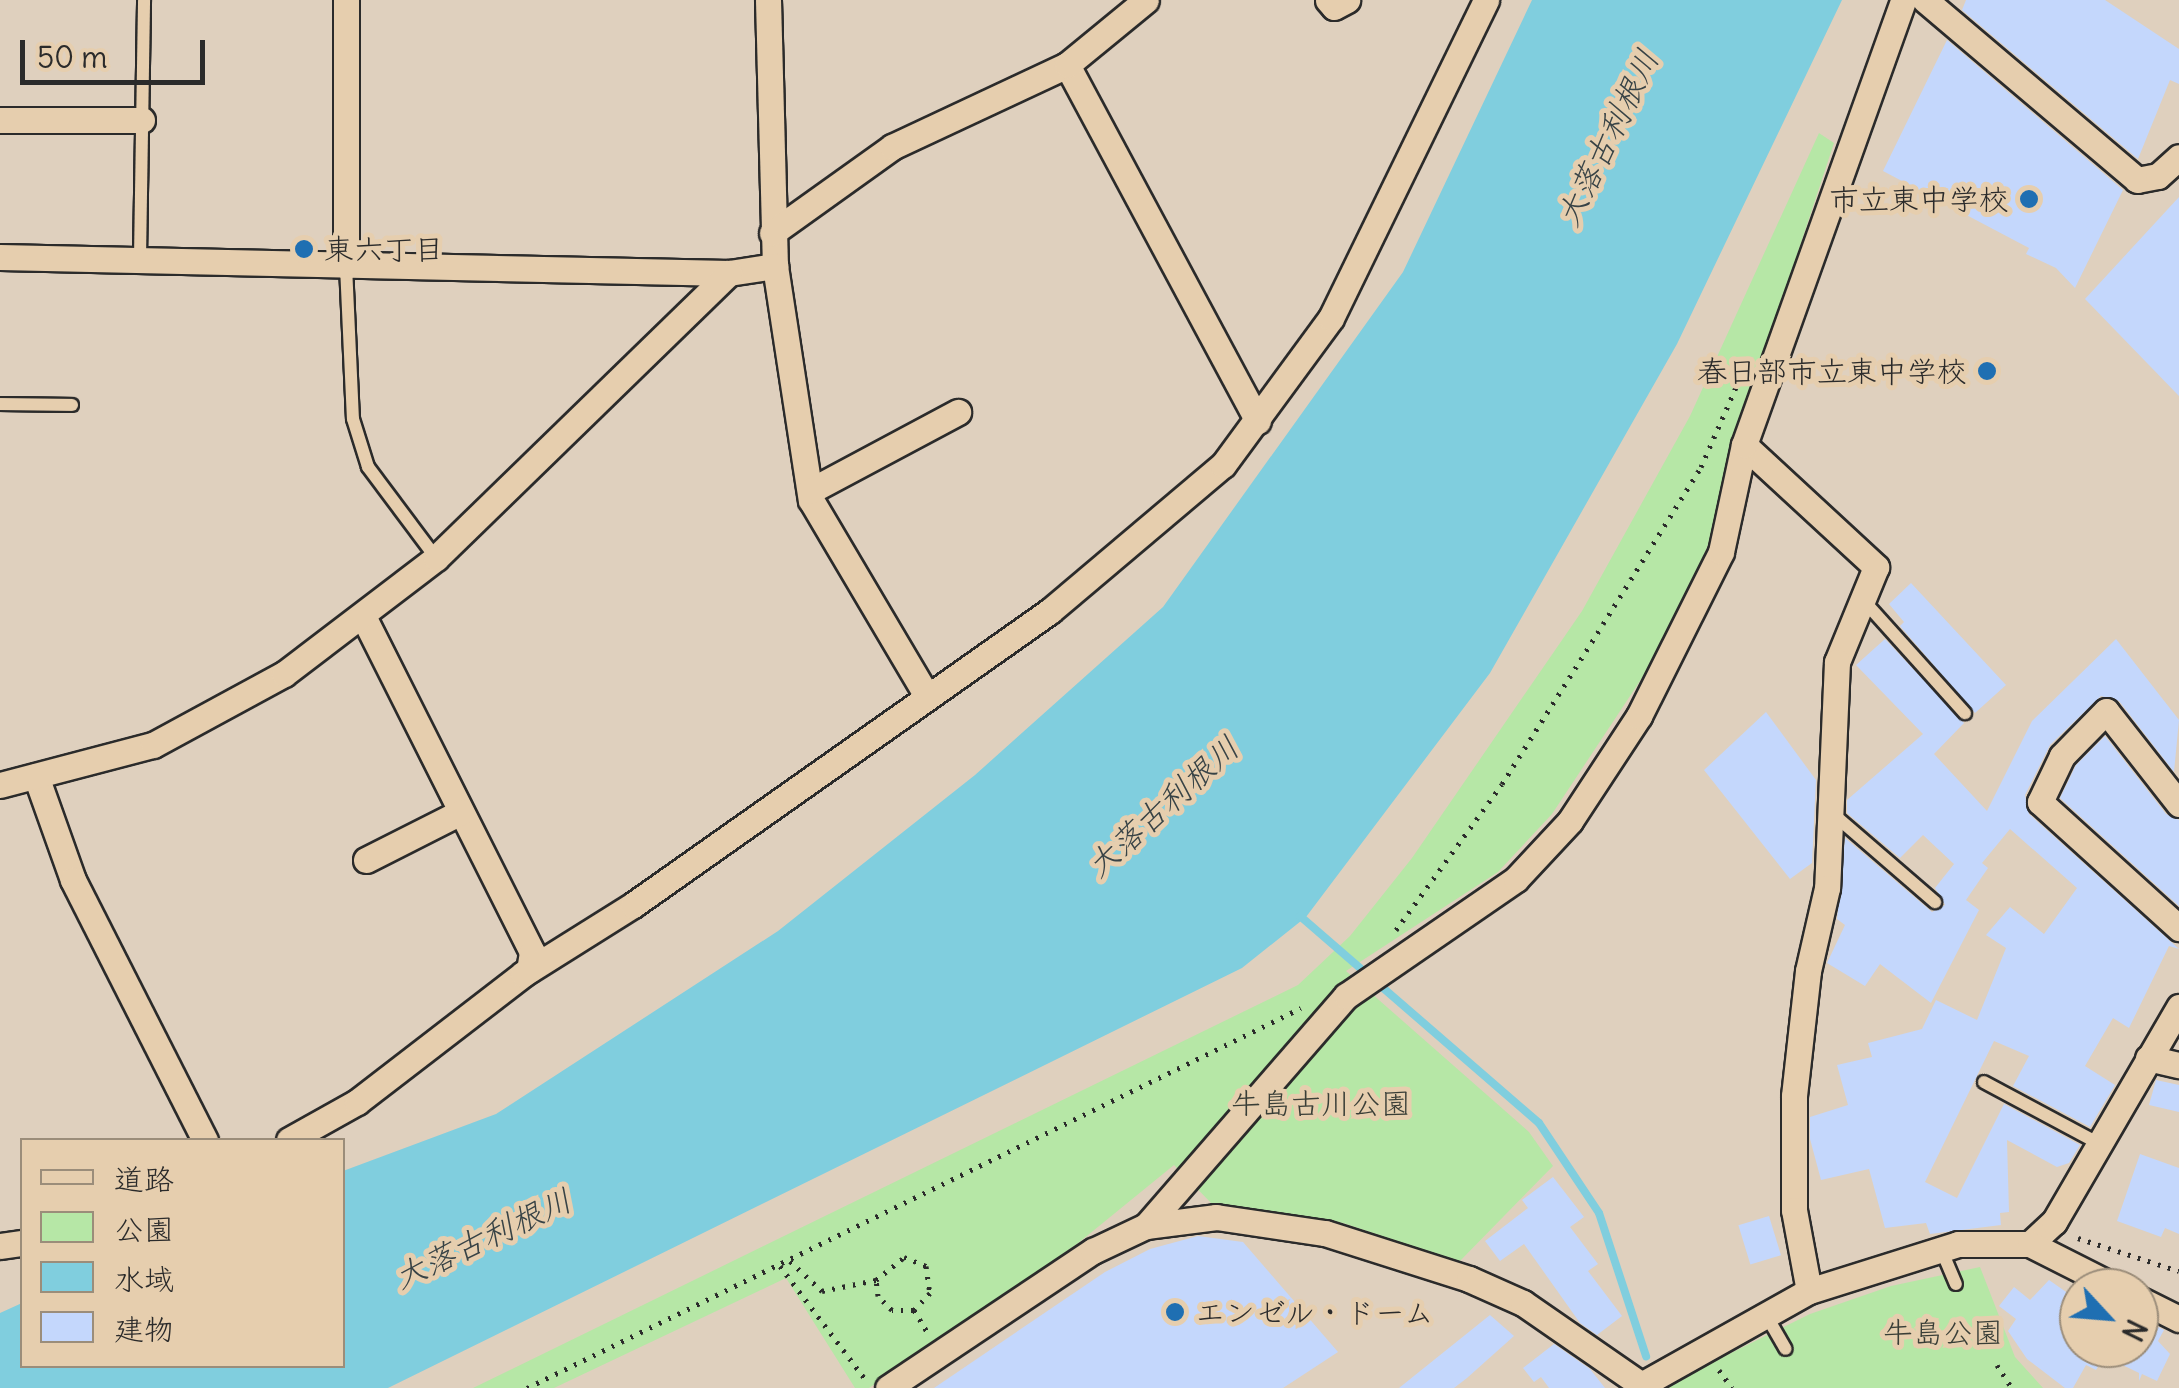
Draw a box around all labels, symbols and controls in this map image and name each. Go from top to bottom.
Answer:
scale bar [25,20,210,82]
text: 50 m [37,38,107,76]
water label: 大落古利根川 [1549,43,1667,233]
place label: 市立東中学校 [1829,181,2009,217]
marker: 市立東中学校 [2018,188,2040,210]
place label: 東六丁目 [324,231,444,267]
marker: 東六丁目 [293,238,315,260]
place label: 春日部市立東中学校 [1697,353,1967,389]
marker: 春日部市立東中学校 [1976,360,1998,382]
water label: 大落古利根川 [1079,728,1247,886]
park label: 牛島古川公園 [1231,1085,1411,1121]
legend [20,1138,345,1368]
text: 道路 [114,1160,174,1198]
water label: 大落古利根川 [388,1181,578,1297]
text: 公園 [114,1210,174,1248]
text: 水域 [114,1260,174,1298]
north arrow [2059,1268,2159,1368]
place label: エンゼル・ドーム [1195,1294,1435,1330]
marker: エンゼル・ドーム [1164,1301,1186,1323]
text: 建物 [114,1310,174,1348]
park label: 牛島公園 [1883,1314,2003,1350]
text: N [2114,1314,2155,1347]

